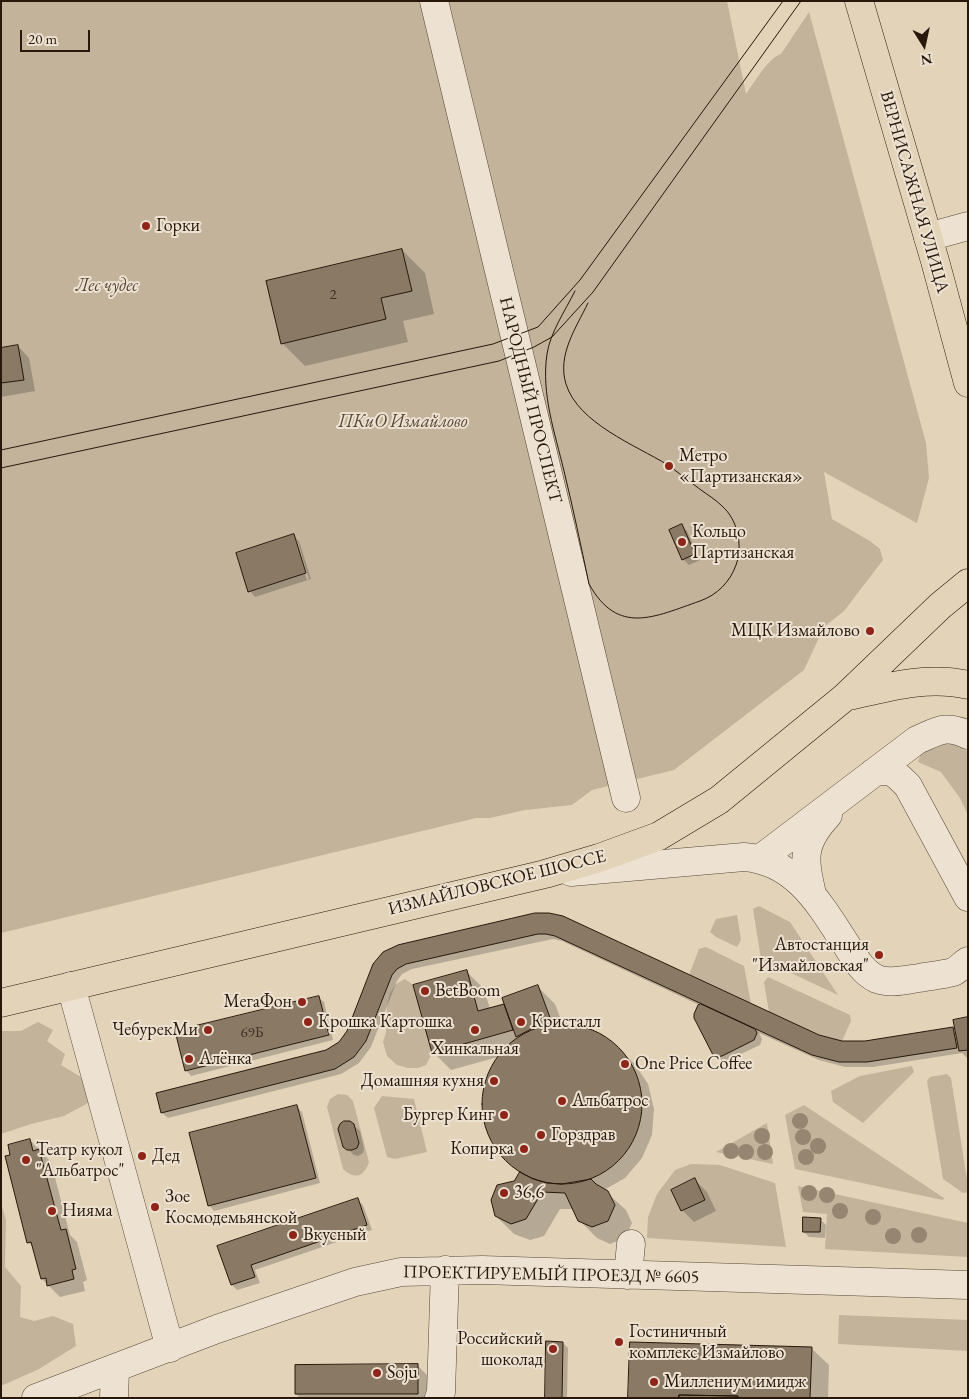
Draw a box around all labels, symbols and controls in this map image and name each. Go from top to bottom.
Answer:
scale bar [22,20,92,52]
north arrow [899,20,949,70]
text: 20 m [28,29,57,48]
text: N [919,50,934,70]
street label: ВЕРНИСАЖНАЯ УЛИЦА [875,88,953,296]
place label: Горки [156,215,200,237]
marker: Горки [140,220,152,232]
park label: Лес чудес [76,275,138,297]
house number: 2 [329,286,337,304]
street label: НАРОДНЫЙ ПРОСПЕКТ [494,295,566,505]
park label: ПКиО Измайлово [338,411,468,433]
place label: Метро «Партизанская» [679,445,803,488]
marker: Метро «Партизанская» [663,460,675,472]
place label: Кольцо Партизанская [692,521,794,564]
marker: Кольцо Партизанская [676,536,688,548]
place label: МЦК Измайлово [731,620,860,642]
marker: МЦК Измайлово [864,625,876,637]
street label: ИЗМАЙЛОВСКОЕ ШОССЕ [386,846,608,920]
place label: Автостанция "Измайловская" [752,934,869,976]
marker: Автостанция "Измайловская" [873,949,885,961]
place label: BetBoom [435,980,501,1002]
marker: BetBoom [419,985,431,997]
place label: МегаФон [224,991,292,1013]
marker: МегаФон [296,996,308,1008]
place label: Крошка Картошка [318,1011,452,1033]
place label: Кристалл [531,1011,601,1033]
marker: Крошка Картошка [302,1016,314,1028]
marker: Кристалл [515,1016,527,1028]
place label: ЧебурекМи [112,1019,198,1041]
marker: ЧебурекМи [202,1024,214,1036]
house number: 69Б [240,1024,264,1042]
marker: Хинкальная [469,1024,481,1036]
place label: Хинкальная [431,1038,519,1060]
place label: Алёнка [199,1048,252,1070]
marker: Алёнка [183,1053,195,1065]
place label: One Price Coffee [635,1053,752,1075]
marker: One Price Coffee [619,1058,631,1070]
place label: Домашняя кухня [361,1070,484,1092]
marker: Домашняя кухня [488,1075,500,1087]
place label: Альбатрос [572,1090,649,1112]
marker: Альбатрос [556,1095,568,1107]
place label: Бургер Кинг [403,1104,494,1126]
marker: Бургер Кинг [498,1109,510,1121]
place label: Горздрав [551,1124,615,1146]
marker: Горздрав [535,1129,547,1141]
place label: Копирка [450,1138,514,1160]
place label: Театр кукол "Альбатрос" [36,1139,125,1182]
marker: Копирка [518,1143,530,1155]
place label: Дед [152,1145,180,1167]
marker: Дед [136,1150,148,1162]
marker: Театр кукол "Альбатрос" [20,1154,32,1166]
place label: 36,6 [514,1182,544,1204]
place label: Зое Космодемьянской [165,1186,297,1228]
marker: 36,6 [498,1187,510,1199]
place label: Нияма [62,1200,113,1222]
marker: Зое Космодемьянской [149,1201,161,1213]
marker: Нияма [46,1205,58,1217]
place label: Вкусный [303,1224,367,1246]
marker: Вкусный [287,1229,299,1241]
street label: ПРОЕКТИРУЕМЫЙ ПРОЕЗД № 6605 [403,1262,699,1288]
place label: Гостиничный комплекс Измайлово [629,1321,785,1364]
place label: Российский шоколад [457,1328,543,1370]
marker: Гостиничный комплекс Измайлово [613,1336,625,1348]
marker: Российский шоколад [547,1343,559,1355]
place label: Soju [387,1362,418,1384]
marker: Soju [371,1367,383,1379]
place label: Миллениум имидж [664,1371,807,1393]
marker: Миллениум имидж [648,1376,660,1388]

